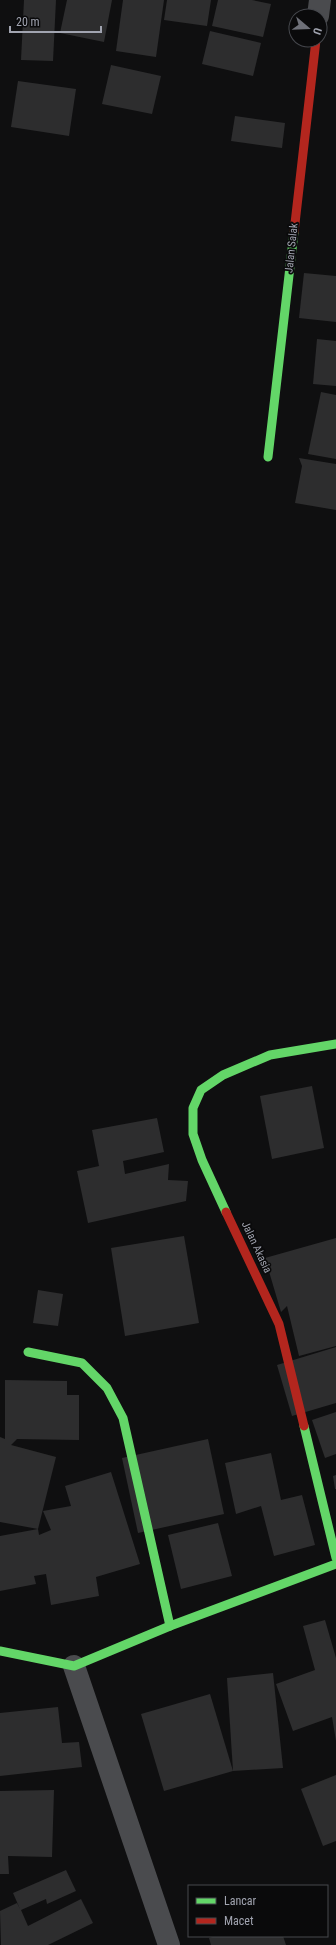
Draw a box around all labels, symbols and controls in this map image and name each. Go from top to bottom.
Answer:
scale bar [10,8,101,34]
north arrow [288,8,328,48]
text: 20 m [16,15,40,29]
text: U [310,26,324,36]
street label: Jalan Salak [282,222,301,274]
street label: Jalan Akasia [239,1219,274,1275]
legend [188,1885,328,1937]
text: Lancar [224,1894,257,1908]
text: Macet [224,1914,254,1928]

